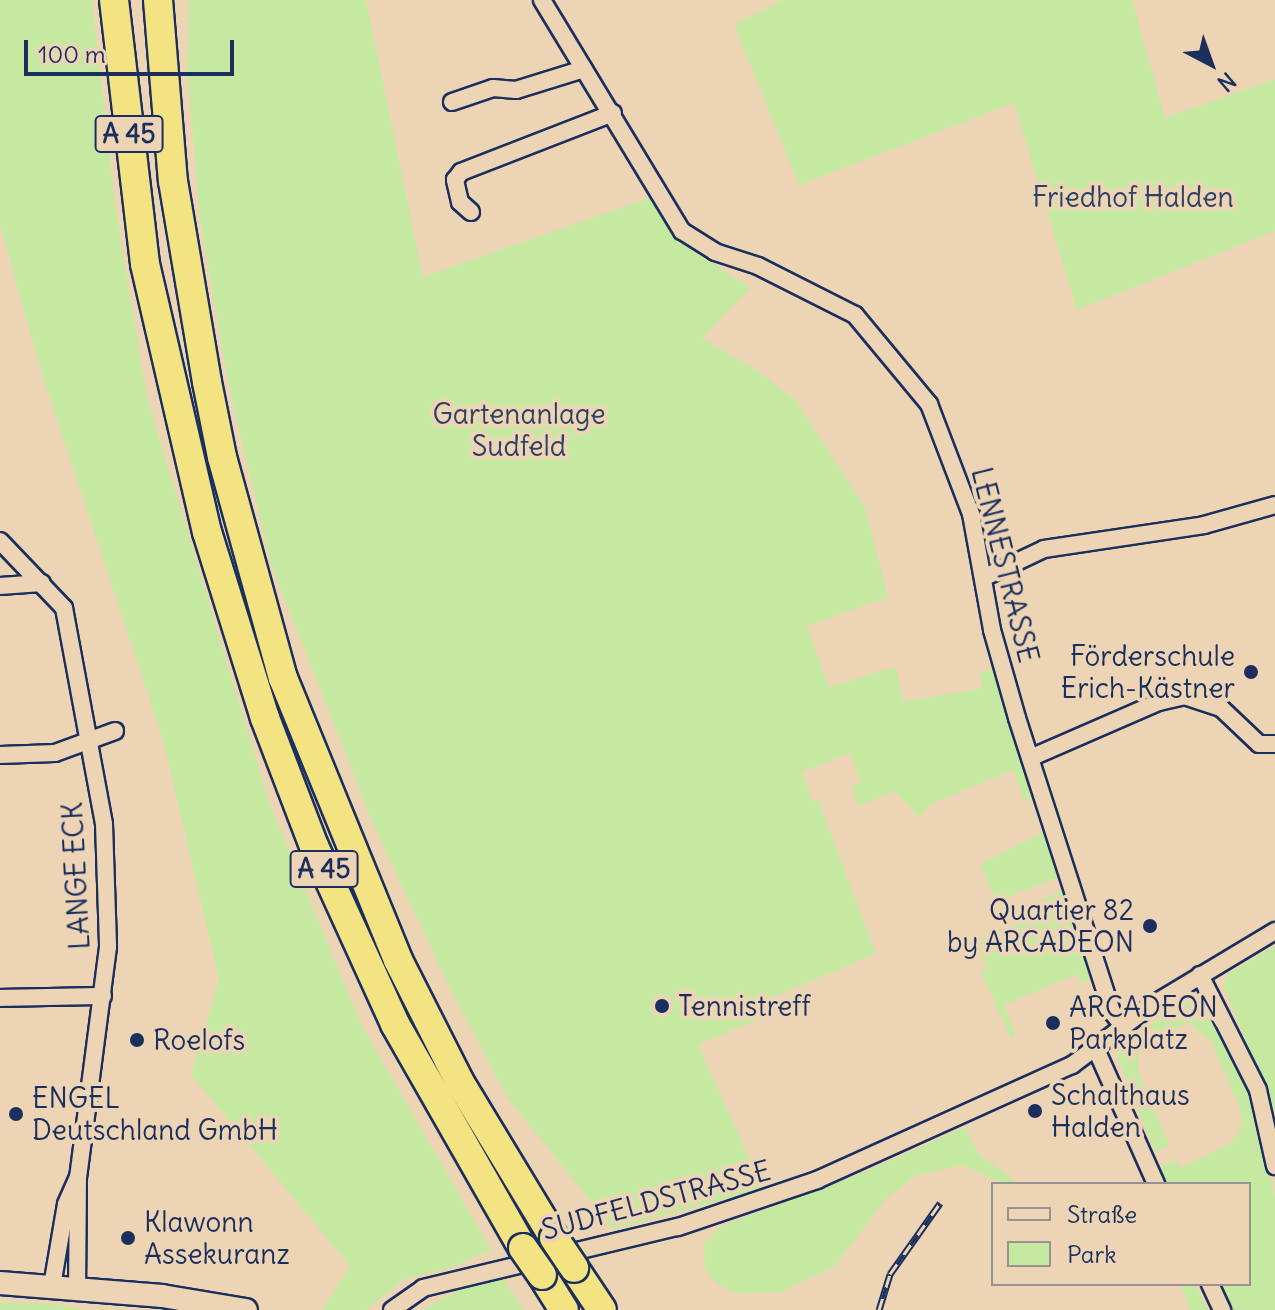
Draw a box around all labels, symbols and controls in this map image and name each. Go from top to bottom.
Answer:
scale bar [28,24,238,74]
north arrow [1171,24,1251,104]
text: 100 m [38,39,106,69]
text: N [1212,67,1242,98]
road number: A 45 [93,112,165,156]
park label: Friedhof Halden [1032,180,1234,214]
park label: Gartenanlage Sudfeld [432,397,606,463]
street label: LENNESTRASSE [964,464,1046,666]
place label: Förderschule Erich-Kästner [1061,639,1235,705]
marker: Förderschule Erich-Kästner [1242,663,1260,681]
street label: LANGE ECK [55,801,97,951]
road number: A 45 [288,847,360,891]
place label: Quartier 82 by ARCADEON [947,893,1134,959]
marker: Quartier 82 by ARCADEON [1141,917,1159,935]
place label: Tennistreff [678,989,811,1023]
place label: ARCADEON Parkplatz [1069,990,1218,1056]
marker: Tennistreff [653,997,671,1015]
marker: ARCADEON Parkplatz [1044,1014,1062,1032]
place label: Roelofs [153,1023,245,1057]
marker: Roelofs [128,1031,146,1049]
place label: Schalthaus Halden [1051,1078,1190,1144]
place label: ENGEL Deutschland GmbH [32,1081,278,1147]
marker: Schalthaus Halden [1026,1102,1044,1120]
marker: ENGEL Deutschland GmbH [7,1105,25,1123]
street label: SUDFELDSTRASSE [538,1153,774,1247]
legend [991,1182,1251,1286]
text: Straße [1067,1199,1137,1229]
place label: Klawonn Assekuranz [144,1205,290,1271]
marker: Klawonn Assekuranz [119,1229,137,1247]
text: Park [1067,1239,1117,1269]

